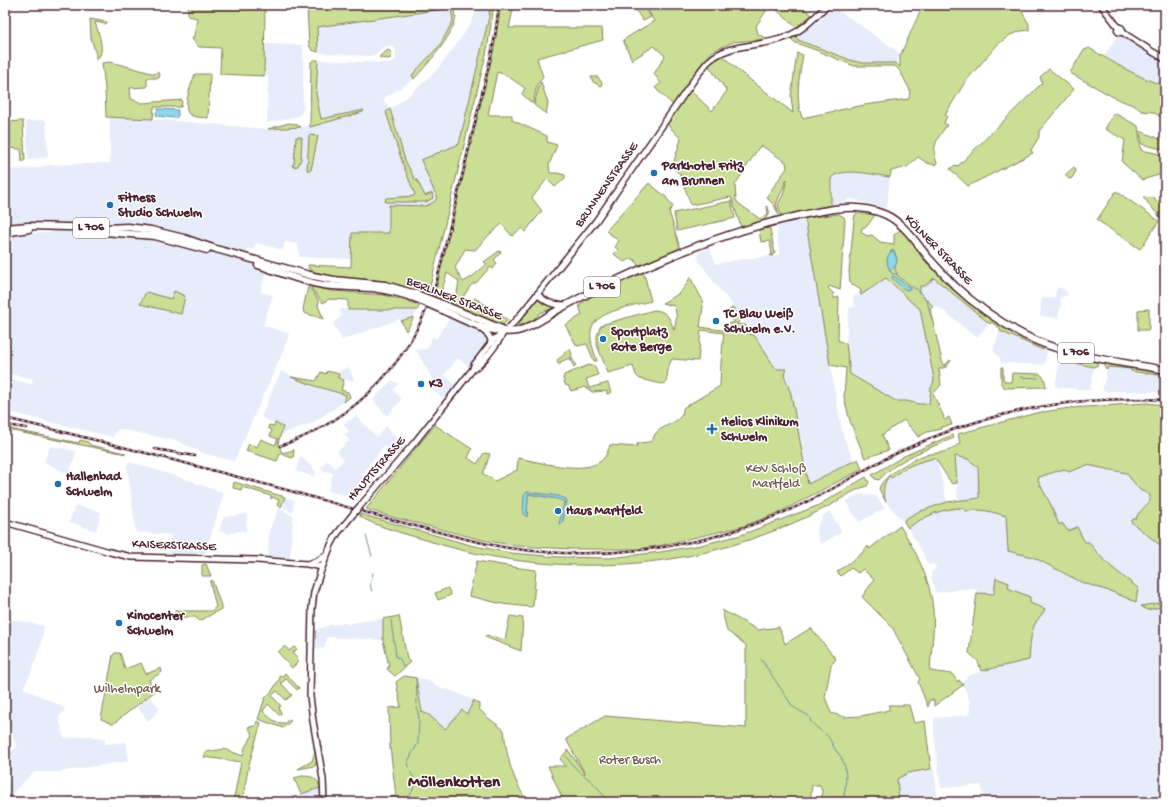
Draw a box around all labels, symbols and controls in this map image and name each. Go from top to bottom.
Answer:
street label: BRUNNENSTRASSE [572,139,642,231]
place label: Parkhotel Fritz am Brunnen [661,159,745,189]
marker: Parkhotel Fritz am Brunnen [649,168,659,178]
place label: Fitness Studio Schwelm [117,191,203,221]
marker: Fitness Studio Schwelm [105,200,115,210]
street label: KÖLNER STRASSE [901,212,976,289]
road number: L 706 [73,218,109,238]
street label: BERLINER STRASSE [403,273,505,325]
road number: L 706 [584,277,620,297]
place label: TC Blau Weiß Schwelm e.V. [723,307,796,337]
marker: TC Blau Weiß Schwelm e.V. [711,316,721,326]
place label: Sportplatz Rote Berge [610,325,673,355]
marker: Sportplatz Rote Berge [598,334,608,344]
road number: L 706 [1058,343,1094,363]
place label: K3 [428,377,443,392]
marker: K3 [416,379,426,389]
place label: Helios Klinikum Schwelm [721,415,799,445]
marker: Helios Klinikum Schwelm [706,423,718,435]
street label: HAUPTSTRASSE [345,433,410,504]
park label: KGV Schloß Martfeld [746,462,806,492]
place label: Hallenbad Schwelm [66,470,122,500]
marker: Hallenbad Schwelm [53,479,63,489]
place label: Haus Martfeld [566,503,643,519]
marker: Haus Martfeld [553,506,563,516]
street label: KAISERSTRASSE [131,537,217,555]
place label: Kinocenter Schwelm [126,609,185,639]
marker: Kinocenter Schwelm [114,618,124,628]
park label: Wilhelmpark [94,682,161,697]
park label: Roter Busch [599,753,661,768]
district label: Möllenkotten [408,773,501,793]

